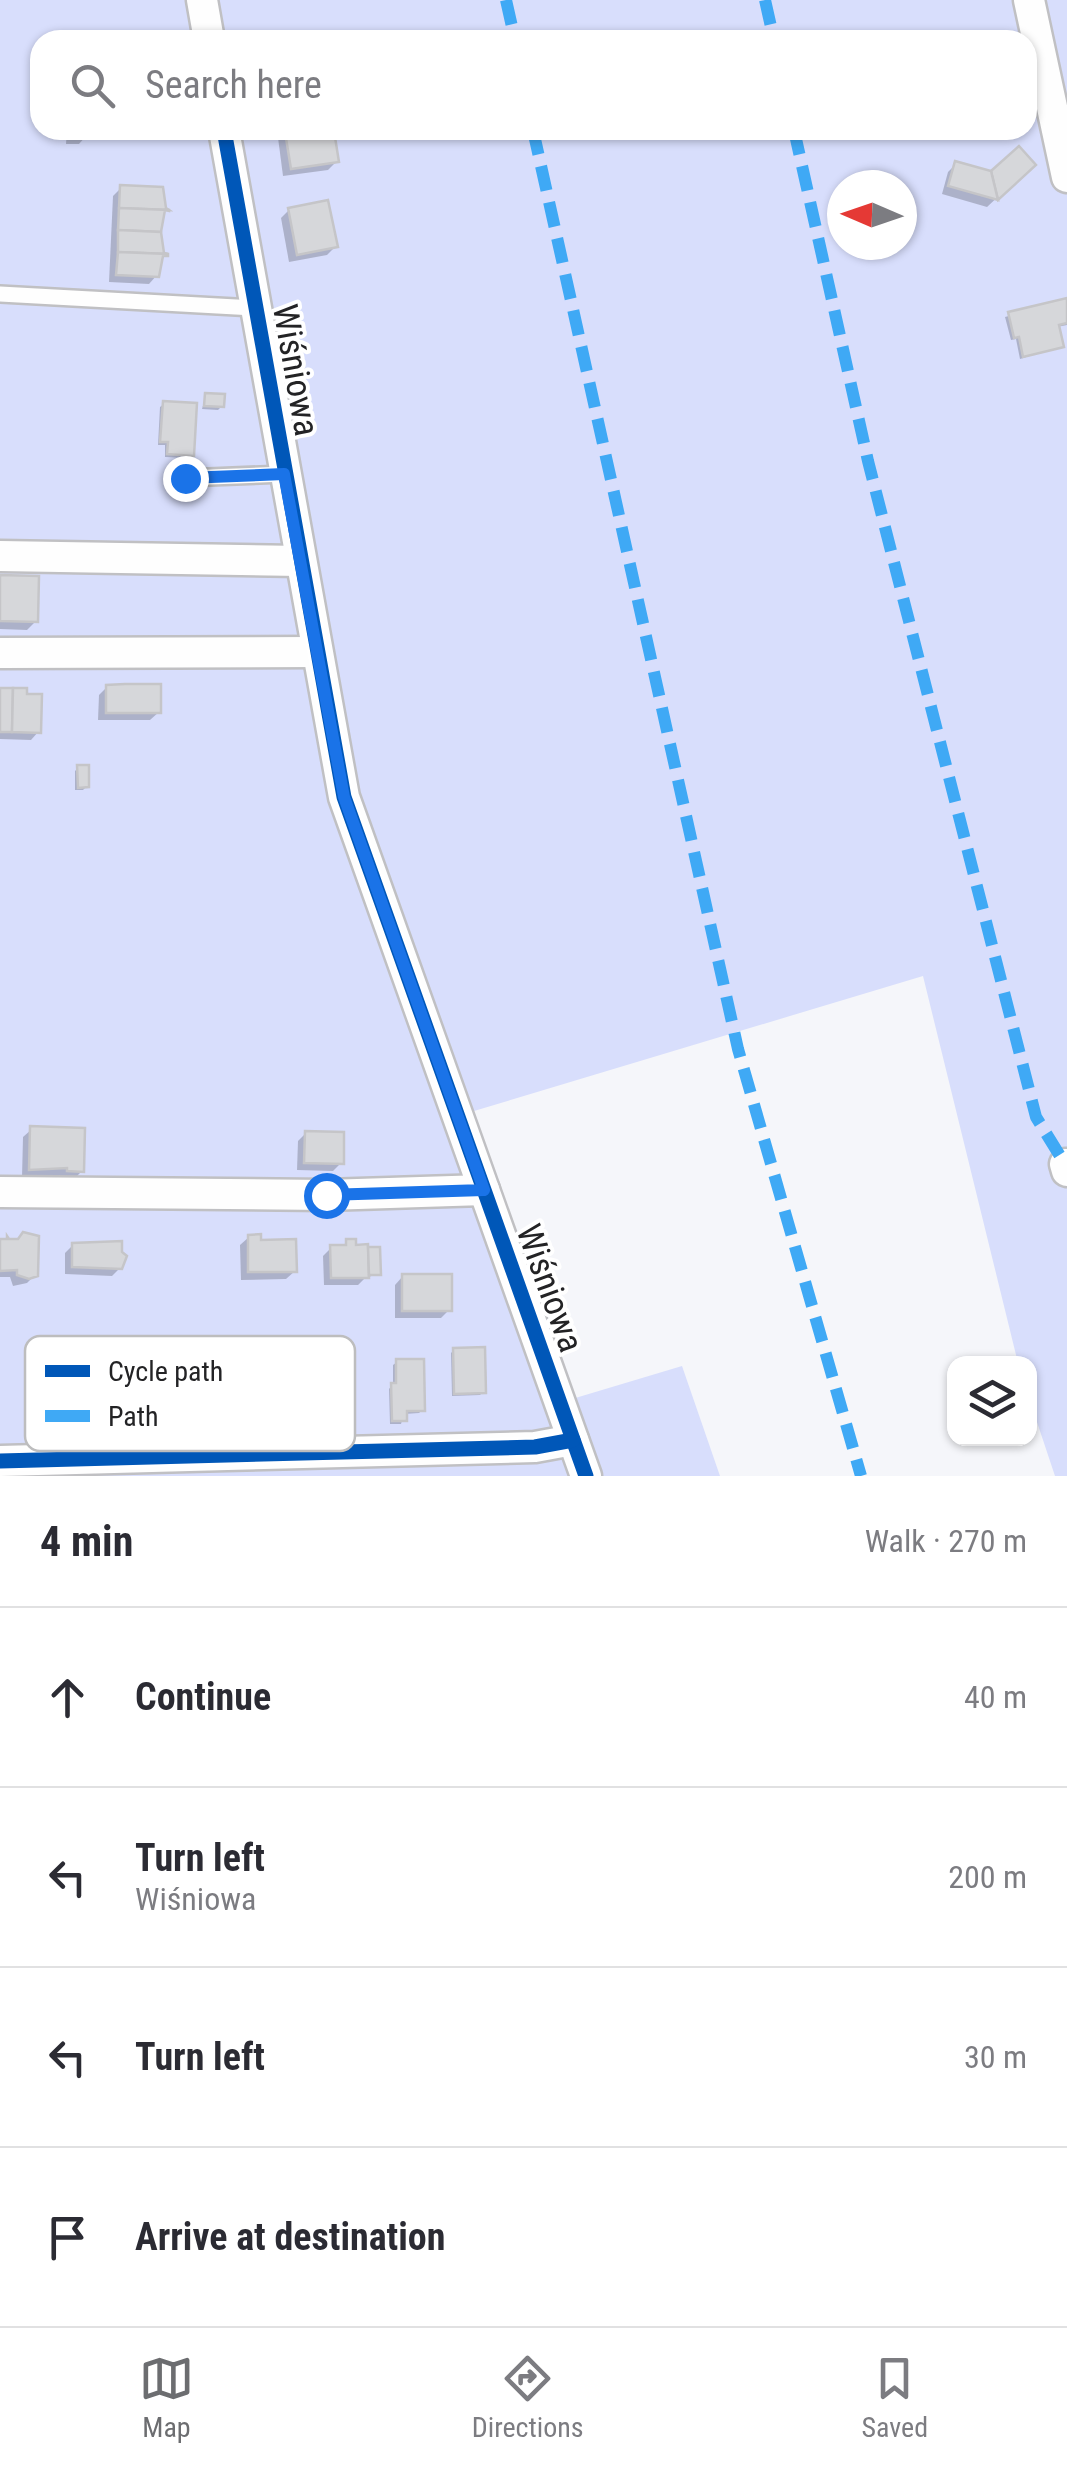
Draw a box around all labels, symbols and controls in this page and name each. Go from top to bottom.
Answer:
search box [30,30,1037,140]
icon: search [65,58,120,113]
text: Search here [145,63,322,107]
north arrow [827,170,917,260]
street label: Wiśniowa [264,301,327,439]
route end [163,456,209,502]
route start [304,1173,350,1219]
street label: Wiśniowa [508,1219,591,1358]
legend [25,1336,355,1451]
text: Cycle path [108,1355,223,1388]
map controls [947,1356,1037,1446]
button: layers [947,1356,1037,1446]
text: Path [108,1400,159,1433]
text: 4 min [40,1517,133,1566]
text: Walk · 270 m [865,1522,1027,1560]
icon: ahead [40,1670,95,1725]
text: Continue [135,1675,271,1719]
text: 40 m [964,1678,1027,1716]
text: Turn left [135,1836,265,1880]
icon: left [40,1850,95,1905]
text: 200 m [948,1858,1027,1896]
text: Wiśniowa [135,1880,256,1918]
icon: left [40,2030,95,2085]
text: Turn left [135,2035,265,2079]
text: 30 m [964,2038,1027,2076]
icon: arrive [40,2210,95,2265]
text: Arrive at destination [135,2215,445,2259]
tab: Map [139,2351,194,2444]
tab: Directions [472,2351,584,2444]
tab: Saved [861,2351,928,2444]

